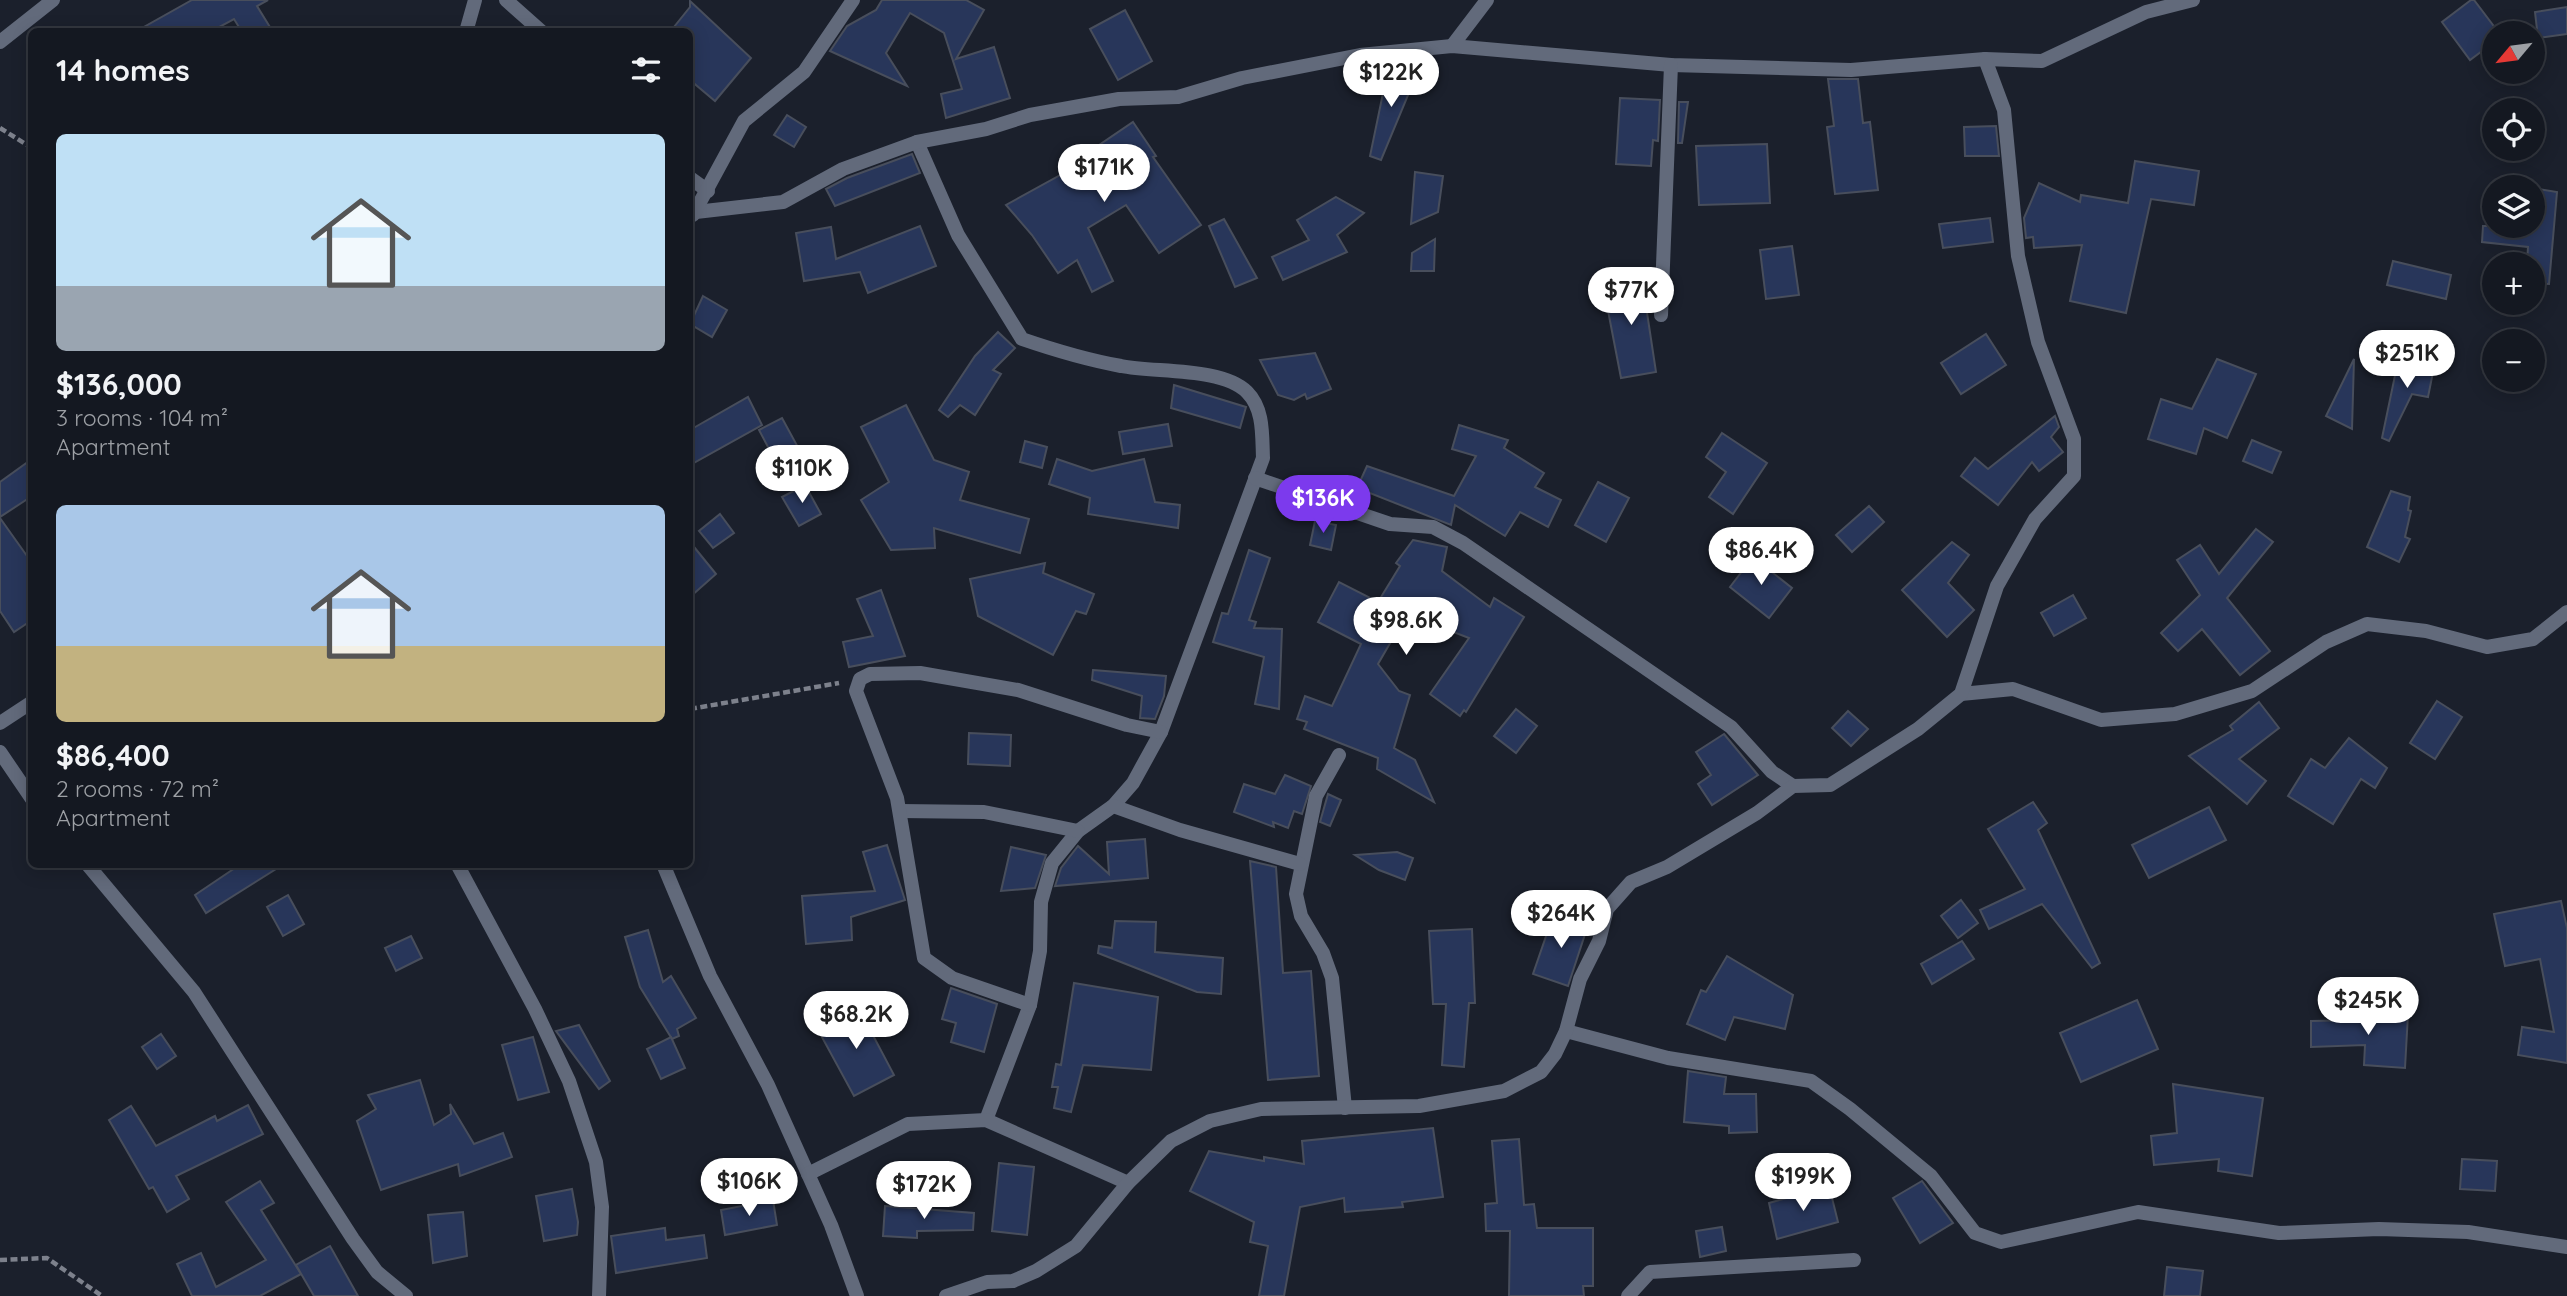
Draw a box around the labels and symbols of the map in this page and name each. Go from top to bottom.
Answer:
north arrow [2482,21,2544,84]
pin: $122K [1342,50,1440,109]
pin: $171K [1055,144,1153,204]
pin: $77K [1590,268,1672,327]
pin: $251K [2358,330,2456,390]
pin: $110K [753,446,851,505]
pin: $136K [1274,476,1372,535]
pin: $86.4K [1704,528,1818,587]
pin: $98.6K [1349,598,1463,657]
pin: $264K [1512,890,1610,950]
pin: $245K [2319,978,2417,1037]
pin: $68.2K [799,992,913,1051]
pin: $199K [1754,1154,1852,1213]
pin: $106K [700,1158,798,1218]
pin: $172K [875,1162,973,1221]

